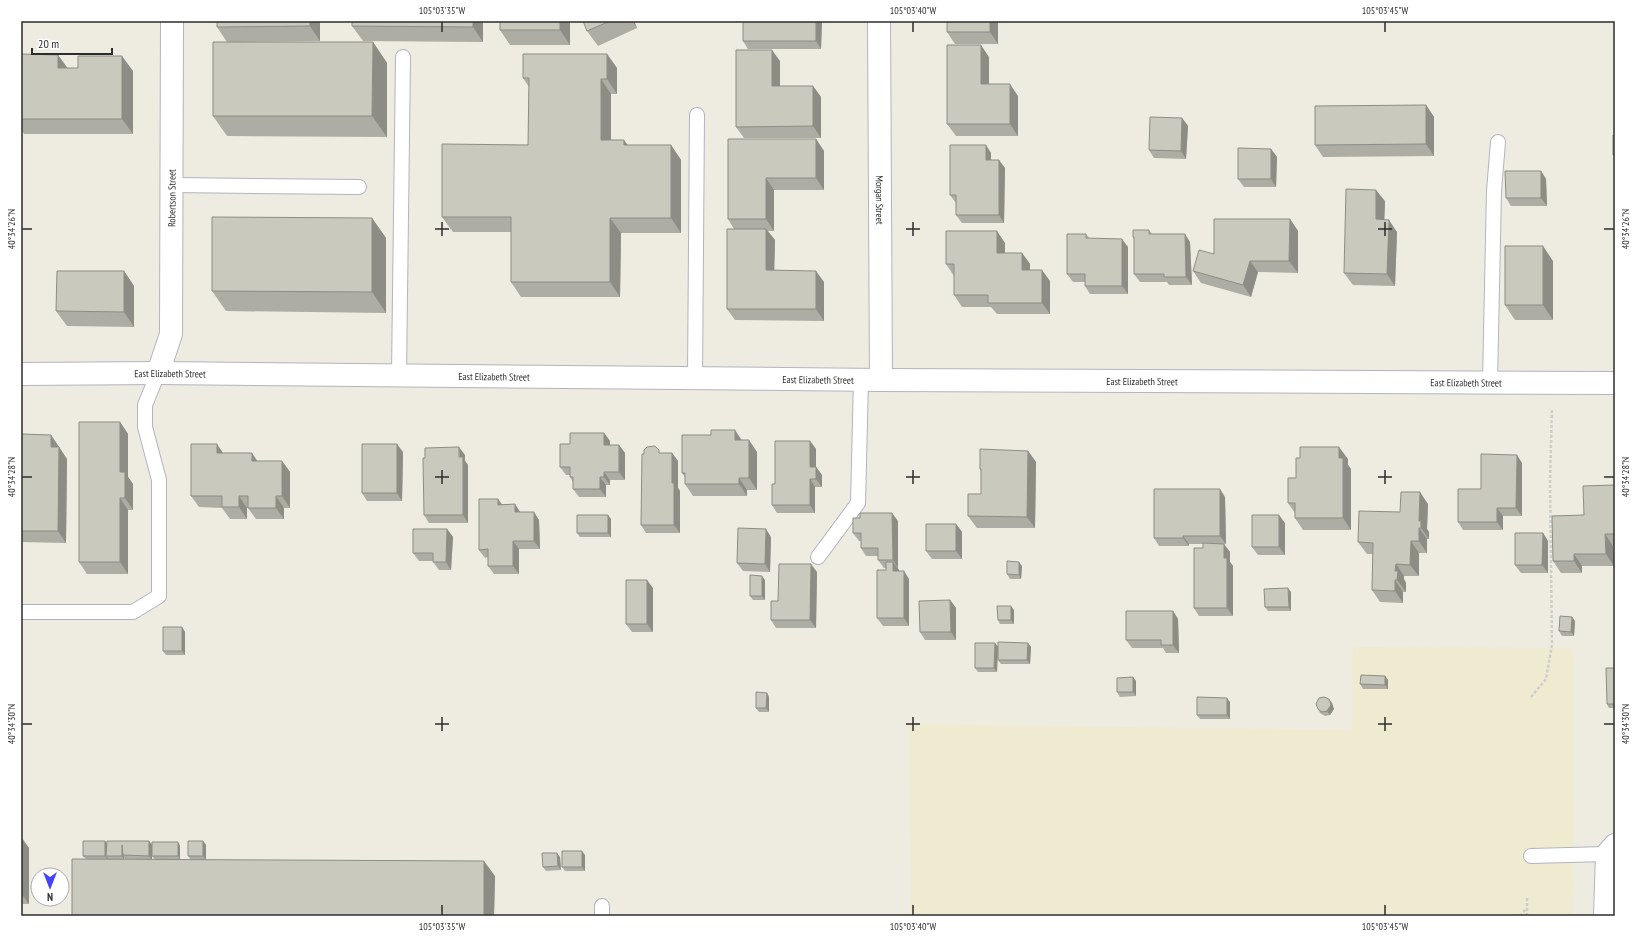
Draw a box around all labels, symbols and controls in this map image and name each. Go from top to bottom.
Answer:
text: 105°03'35"W [419,4,466,17]
text: 105°03'40"W [890,4,937,17]
text: 105°03'45"W [1362,4,1409,17]
scale bar [32,30,112,56]
text: 20 m [38,36,59,51]
street label: Robertson Street [165,169,178,227]
street label: Morgan Street [873,175,887,225]
text: 40°34'26"N [5,209,18,249]
text: 40°34'26"N [1619,209,1632,249]
street label: East Elizabeth Street [134,366,206,380]
street label: East Elizabeth Street [458,369,530,383]
street label: East Elizabeth Street [782,373,854,386]
street label: East Elizabeth Street [1106,374,1178,388]
street label: East Elizabeth Street [1430,376,1502,389]
text: 40°34'28"N [5,457,18,497]
text: 40°34'28"N [1619,457,1632,497]
text: 40°34'30"N [5,704,18,744]
text: 40°34'30"N [1619,704,1632,744]
north arrow [30,867,70,907]
text: N [47,890,53,904]
text: 105°03'35"W [419,920,466,933]
text: 105°03'40"W [890,920,937,933]
text: 105°03'45"W [1362,920,1409,933]

